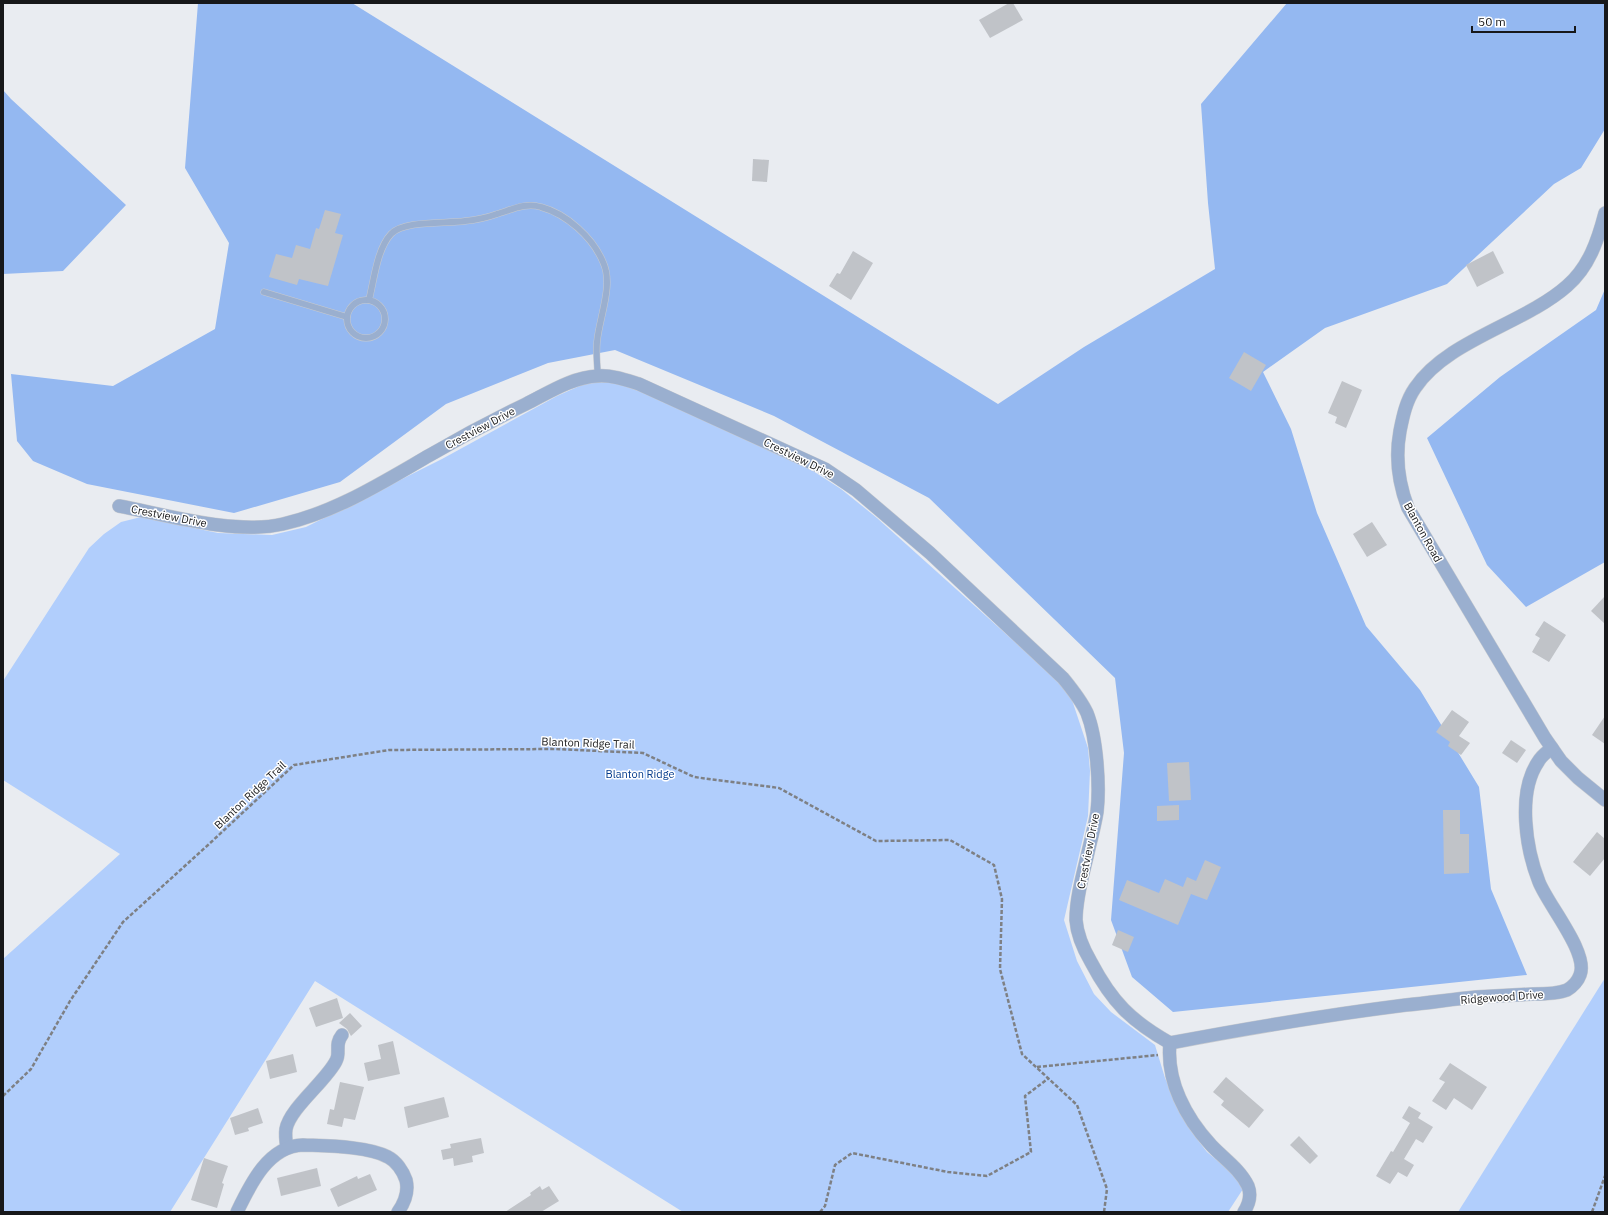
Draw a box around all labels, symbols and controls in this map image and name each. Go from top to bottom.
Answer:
scale bar [1472,8,1575,34]
text: 50 m [1478,14,1506,29]
street label: Crestview Drive [443,404,517,452]
street label: Crestview Drive [761,435,837,481]
street label: Blanton Road [1401,500,1445,564]
street label: Crestview Drive [130,502,208,530]
street label: Blanton Ridge Trail [541,734,635,752]
street label: Blanton Ridge Trail [211,758,289,832]
park label: Blanton Ridge [605,767,675,781]
street label: Crestview Drive [1074,812,1102,890]
street label: Ridgewood Drive [1460,987,1544,1007]

